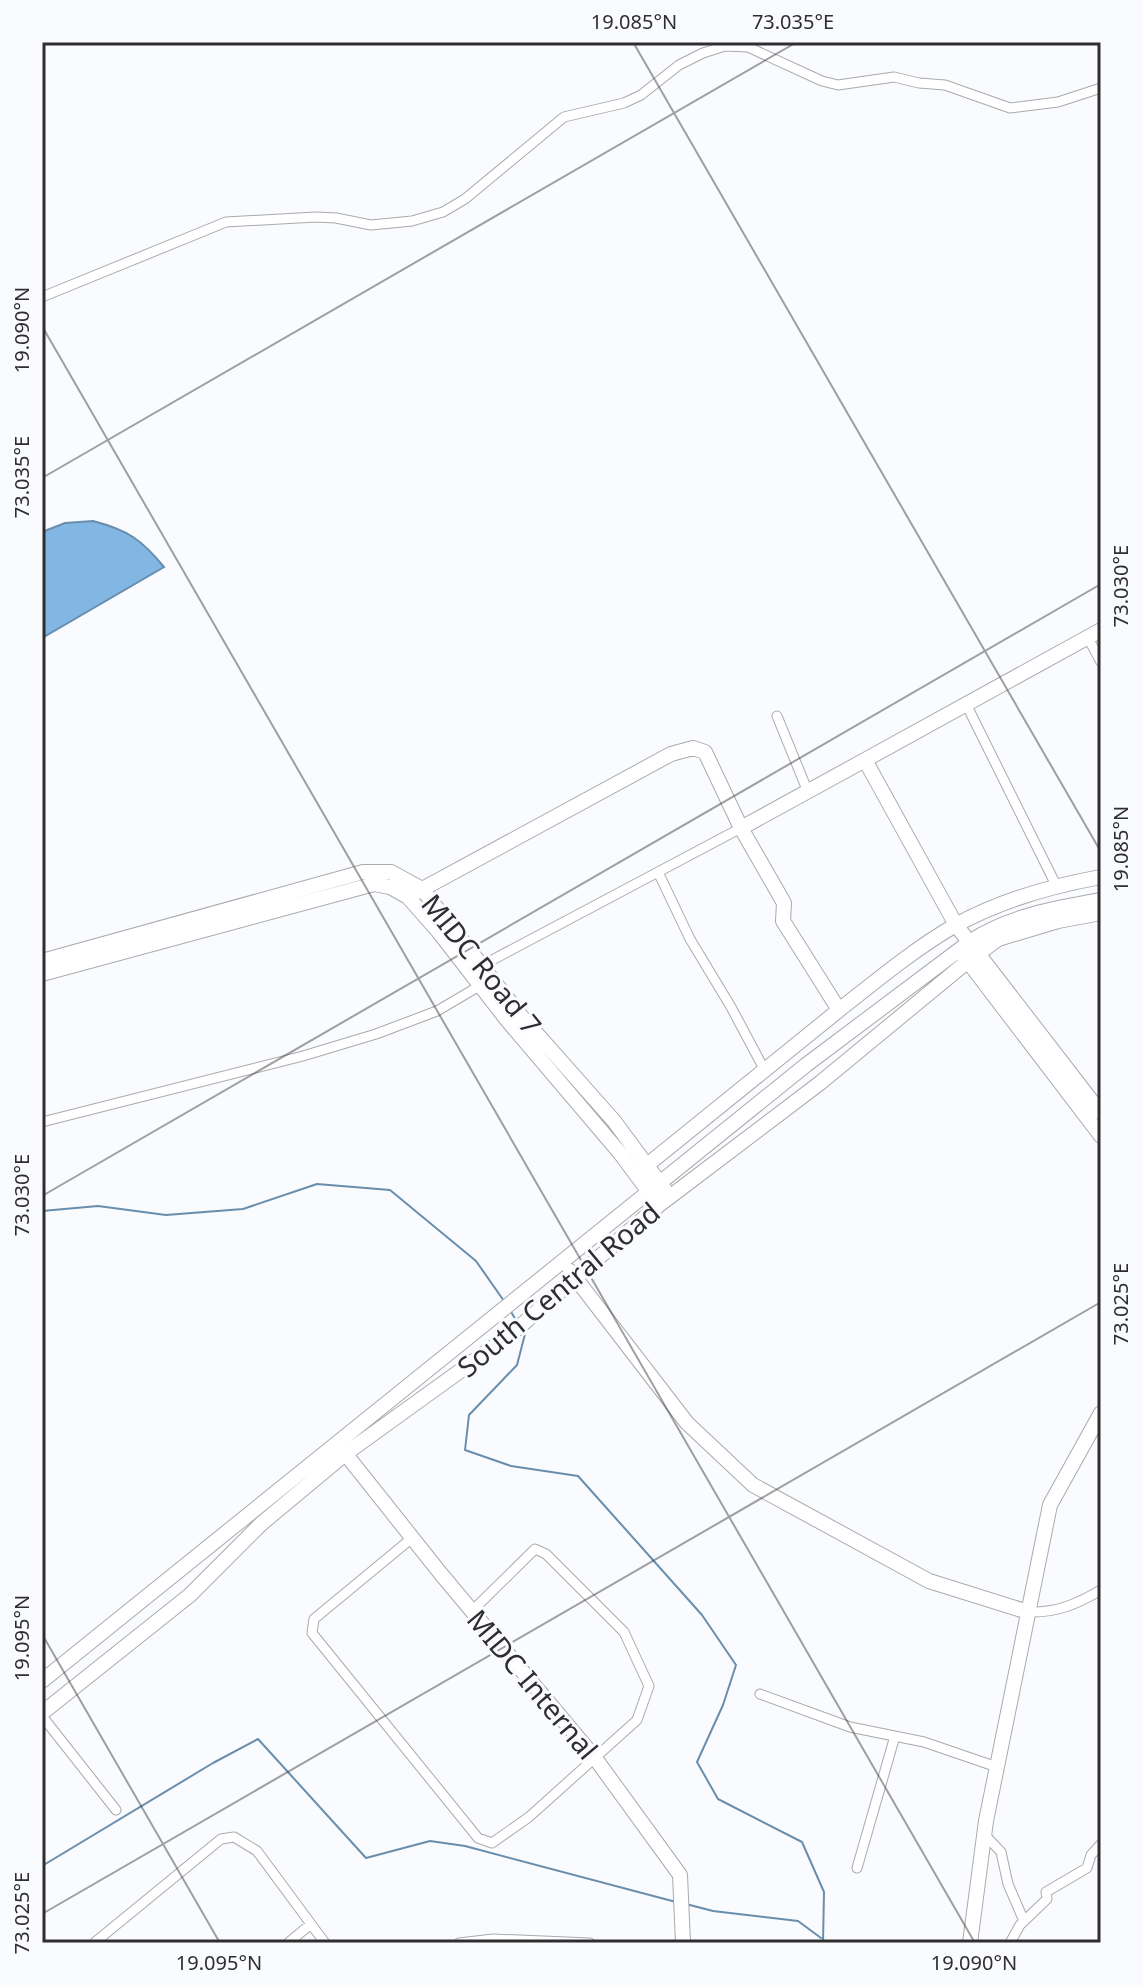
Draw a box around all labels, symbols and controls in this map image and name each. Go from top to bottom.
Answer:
text: 19.085°N [591,8,677,35]
text: 73.035°E [752,8,834,35]
text: 19.090°N [8,287,35,373]
text: 73.035°E [8,436,35,518]
text: 73.030°E [1107,545,1134,627]
text: 19.085°N [1107,806,1134,892]
street label: MIDC Road 7 [413,886,551,1042]
text: 73.030°E [8,1154,35,1236]
street label: South Central Road [449,1193,667,1385]
text: 73.025°E [1107,1263,1134,1345]
text: 19.095°N [8,1595,35,1681]
street label: MIDC Internal [459,1601,607,1767]
text: 73.025°E [8,1872,35,1954]
text: 19.095°N [176,1949,262,1976]
text: 19.090°N [931,1949,1017,1976]

